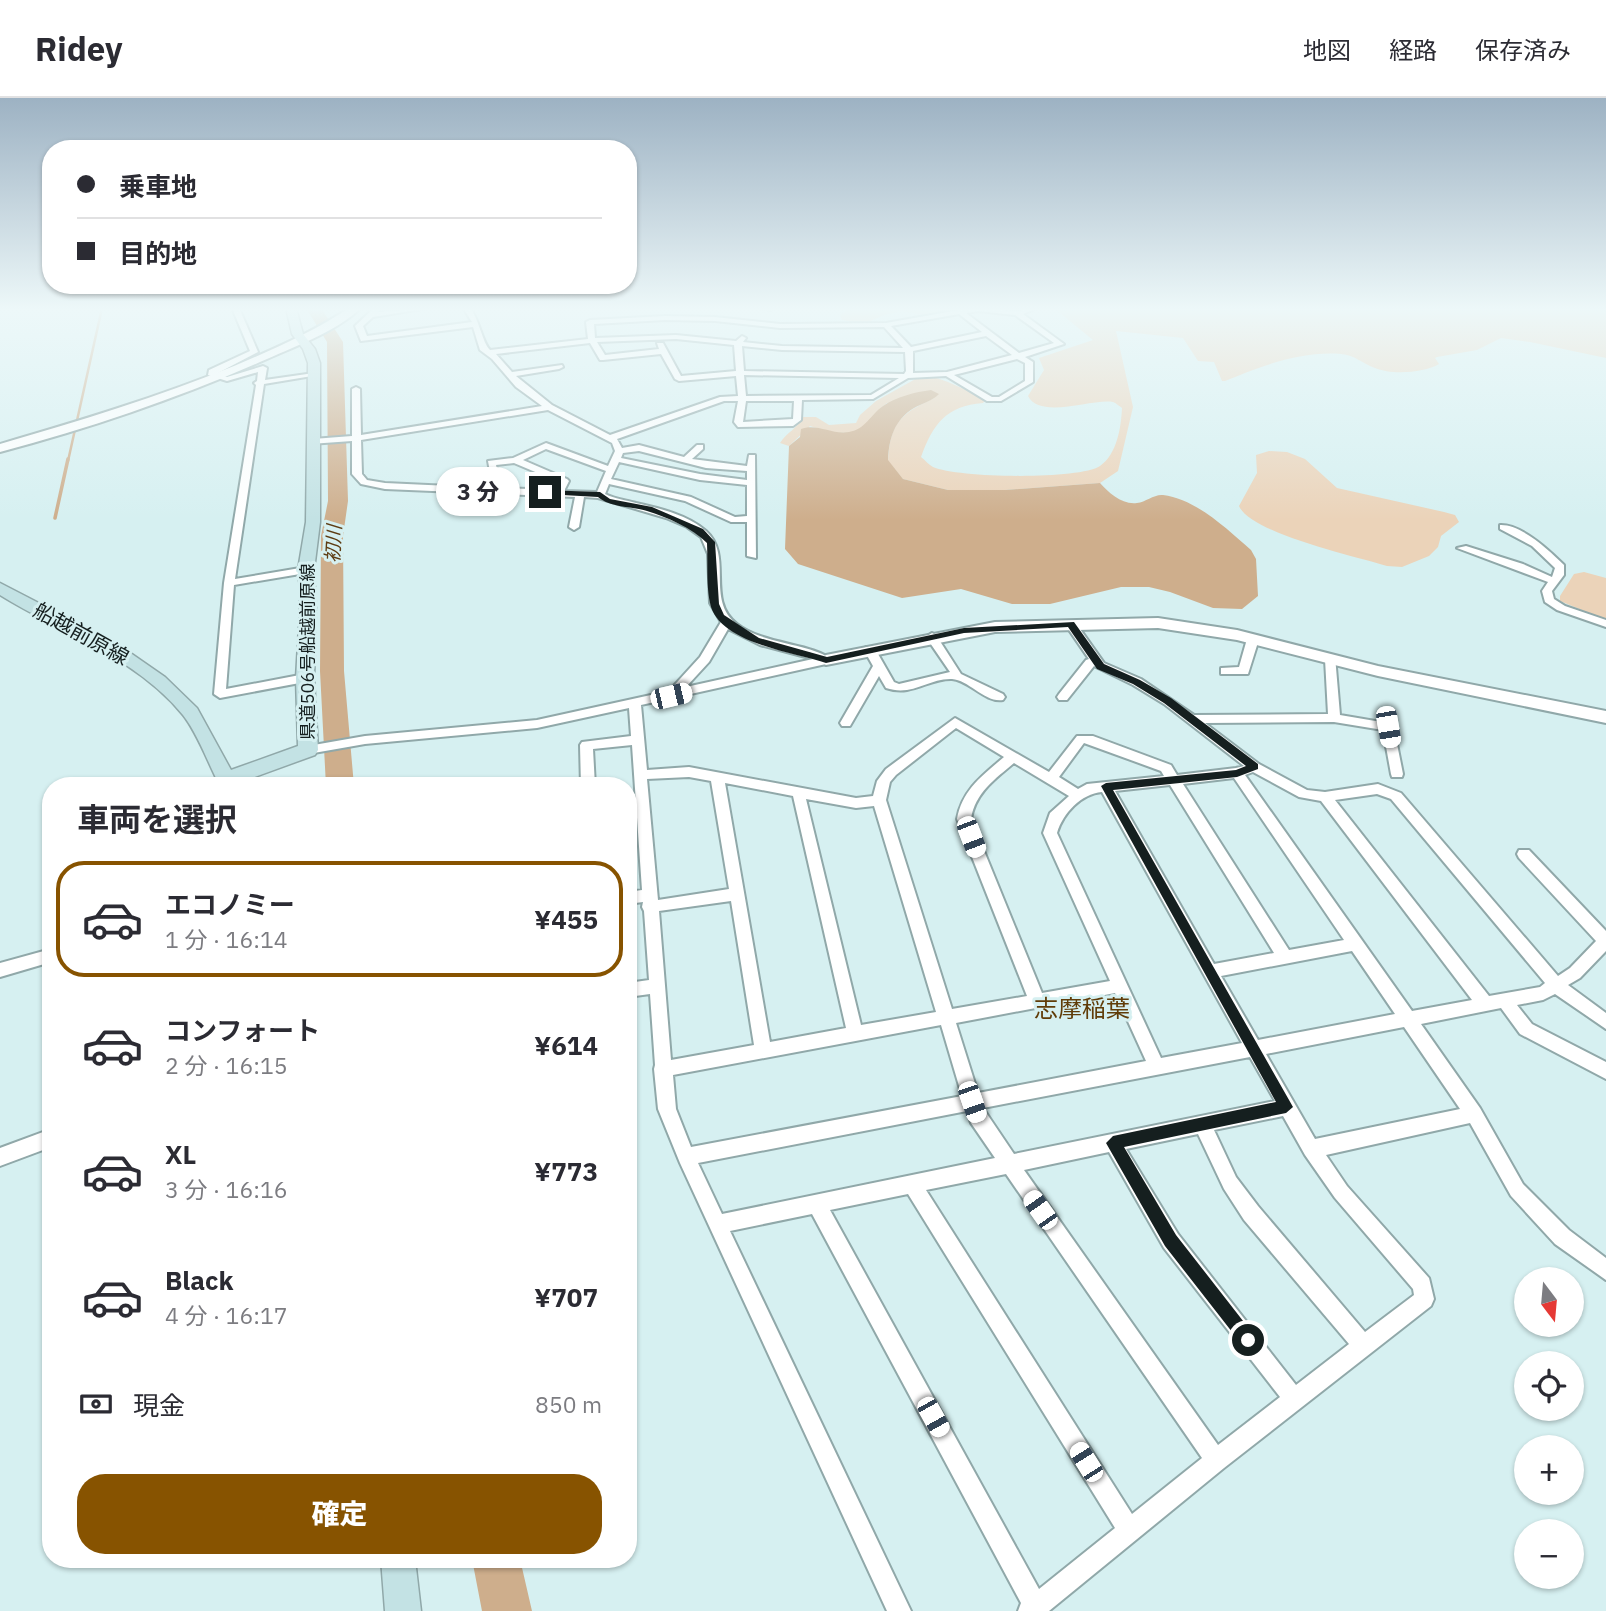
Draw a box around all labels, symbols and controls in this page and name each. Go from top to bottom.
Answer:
text: Ridey [35,27,123,70]
text: 地図 [1303,34,1351,66]
text: 経路 [1389,34,1437,66]
text: 保存済み [1475,34,1571,66]
text: 乗車地 [119,169,197,203]
text: 目的地 [119,236,197,270]
callout: 3 分 [436,468,520,516]
text: 3 分 [457,476,499,506]
route end [529,476,561,508]
water label: 初川 [320,522,346,564]
street label: 県道506号船越前原線 [296,564,319,740]
street label: 船越前原線 [29,595,134,671]
car [649,681,694,711]
car [1375,704,1402,750]
text: 車両を選択 [77,798,237,840]
car [954,814,989,860]
text: エコノミー [165,887,295,921]
icon: car [81,888,144,951]
text: ¥455 [534,902,598,936]
text: 1 分 · 16:14 [165,924,288,954]
district label: 志摩稲葉 [1034,992,1130,1024]
text: コンフォート [165,1013,320,1047]
icon: car [81,1014,144,1077]
text: ¥614 [534,1028,598,1062]
text: 2 分 · 16:15 [165,1050,288,1080]
car [956,1079,989,1125]
text: XL [165,1137,196,1171]
icon: car [81,1140,144,1203]
text: ¥773 [534,1154,598,1188]
text: 3 分 · 16:16 [165,1174,288,1204]
car [1020,1187,1061,1233]
text: Black [165,1263,233,1297]
icon: car [81,1266,144,1329]
north arrow [1514,1267,1584,1337]
map controls [1514,1267,1584,1589]
text: ¥707 [534,1280,598,1314]
text: 4 分 · 16:17 [165,1300,288,1330]
route start [1232,1324,1264,1356]
button: locate [1514,1351,1584,1421]
icon: cash [77,1385,115,1423]
text: 現金 [133,1388,185,1422]
text: 850 m [535,1389,602,1419]
car [914,1394,953,1440]
button: + [1514,1435,1584,1505]
car [1066,1439,1107,1485]
button: 確定 [77,1474,602,1554]
button: − [1514,1519,1584,1589]

